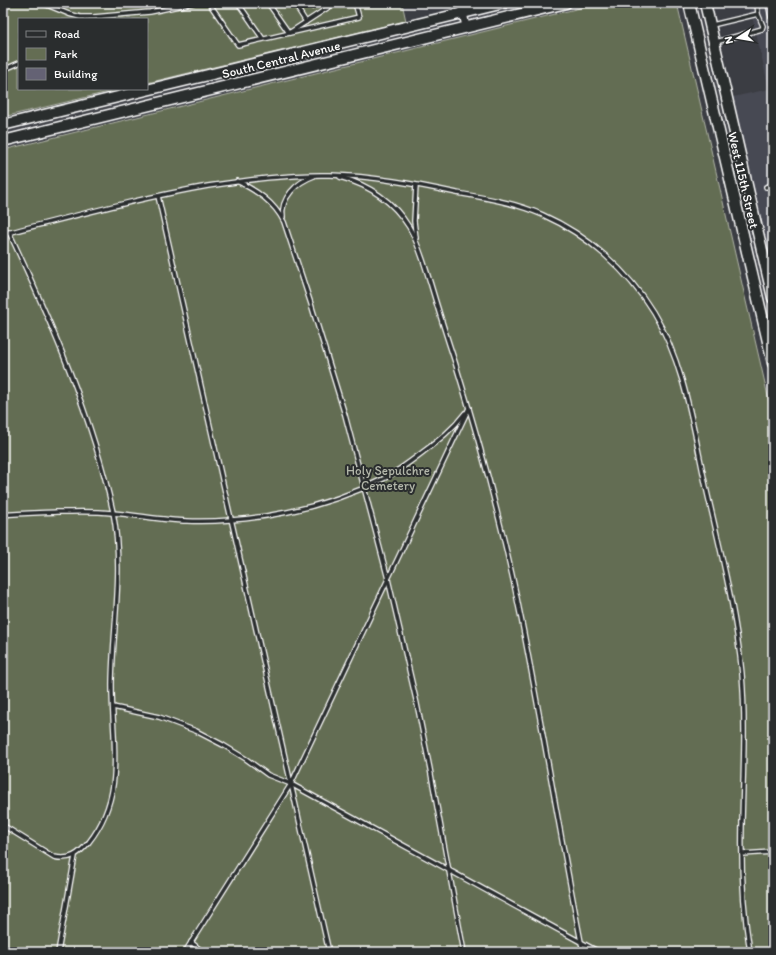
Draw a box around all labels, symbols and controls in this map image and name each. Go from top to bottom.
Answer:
legend [18,18,148,90]
north arrow [718,18,758,58]
text: Road [54,27,80,41]
text: N [722,35,736,45]
street label: South Central Avenue [220,38,342,81]
text: Park [54,47,78,61]
text: Building [54,67,98,81]
street label: West 115th Street [725,130,762,230]
park label: Holy Sepulchre Cemetery [346,463,430,493]

